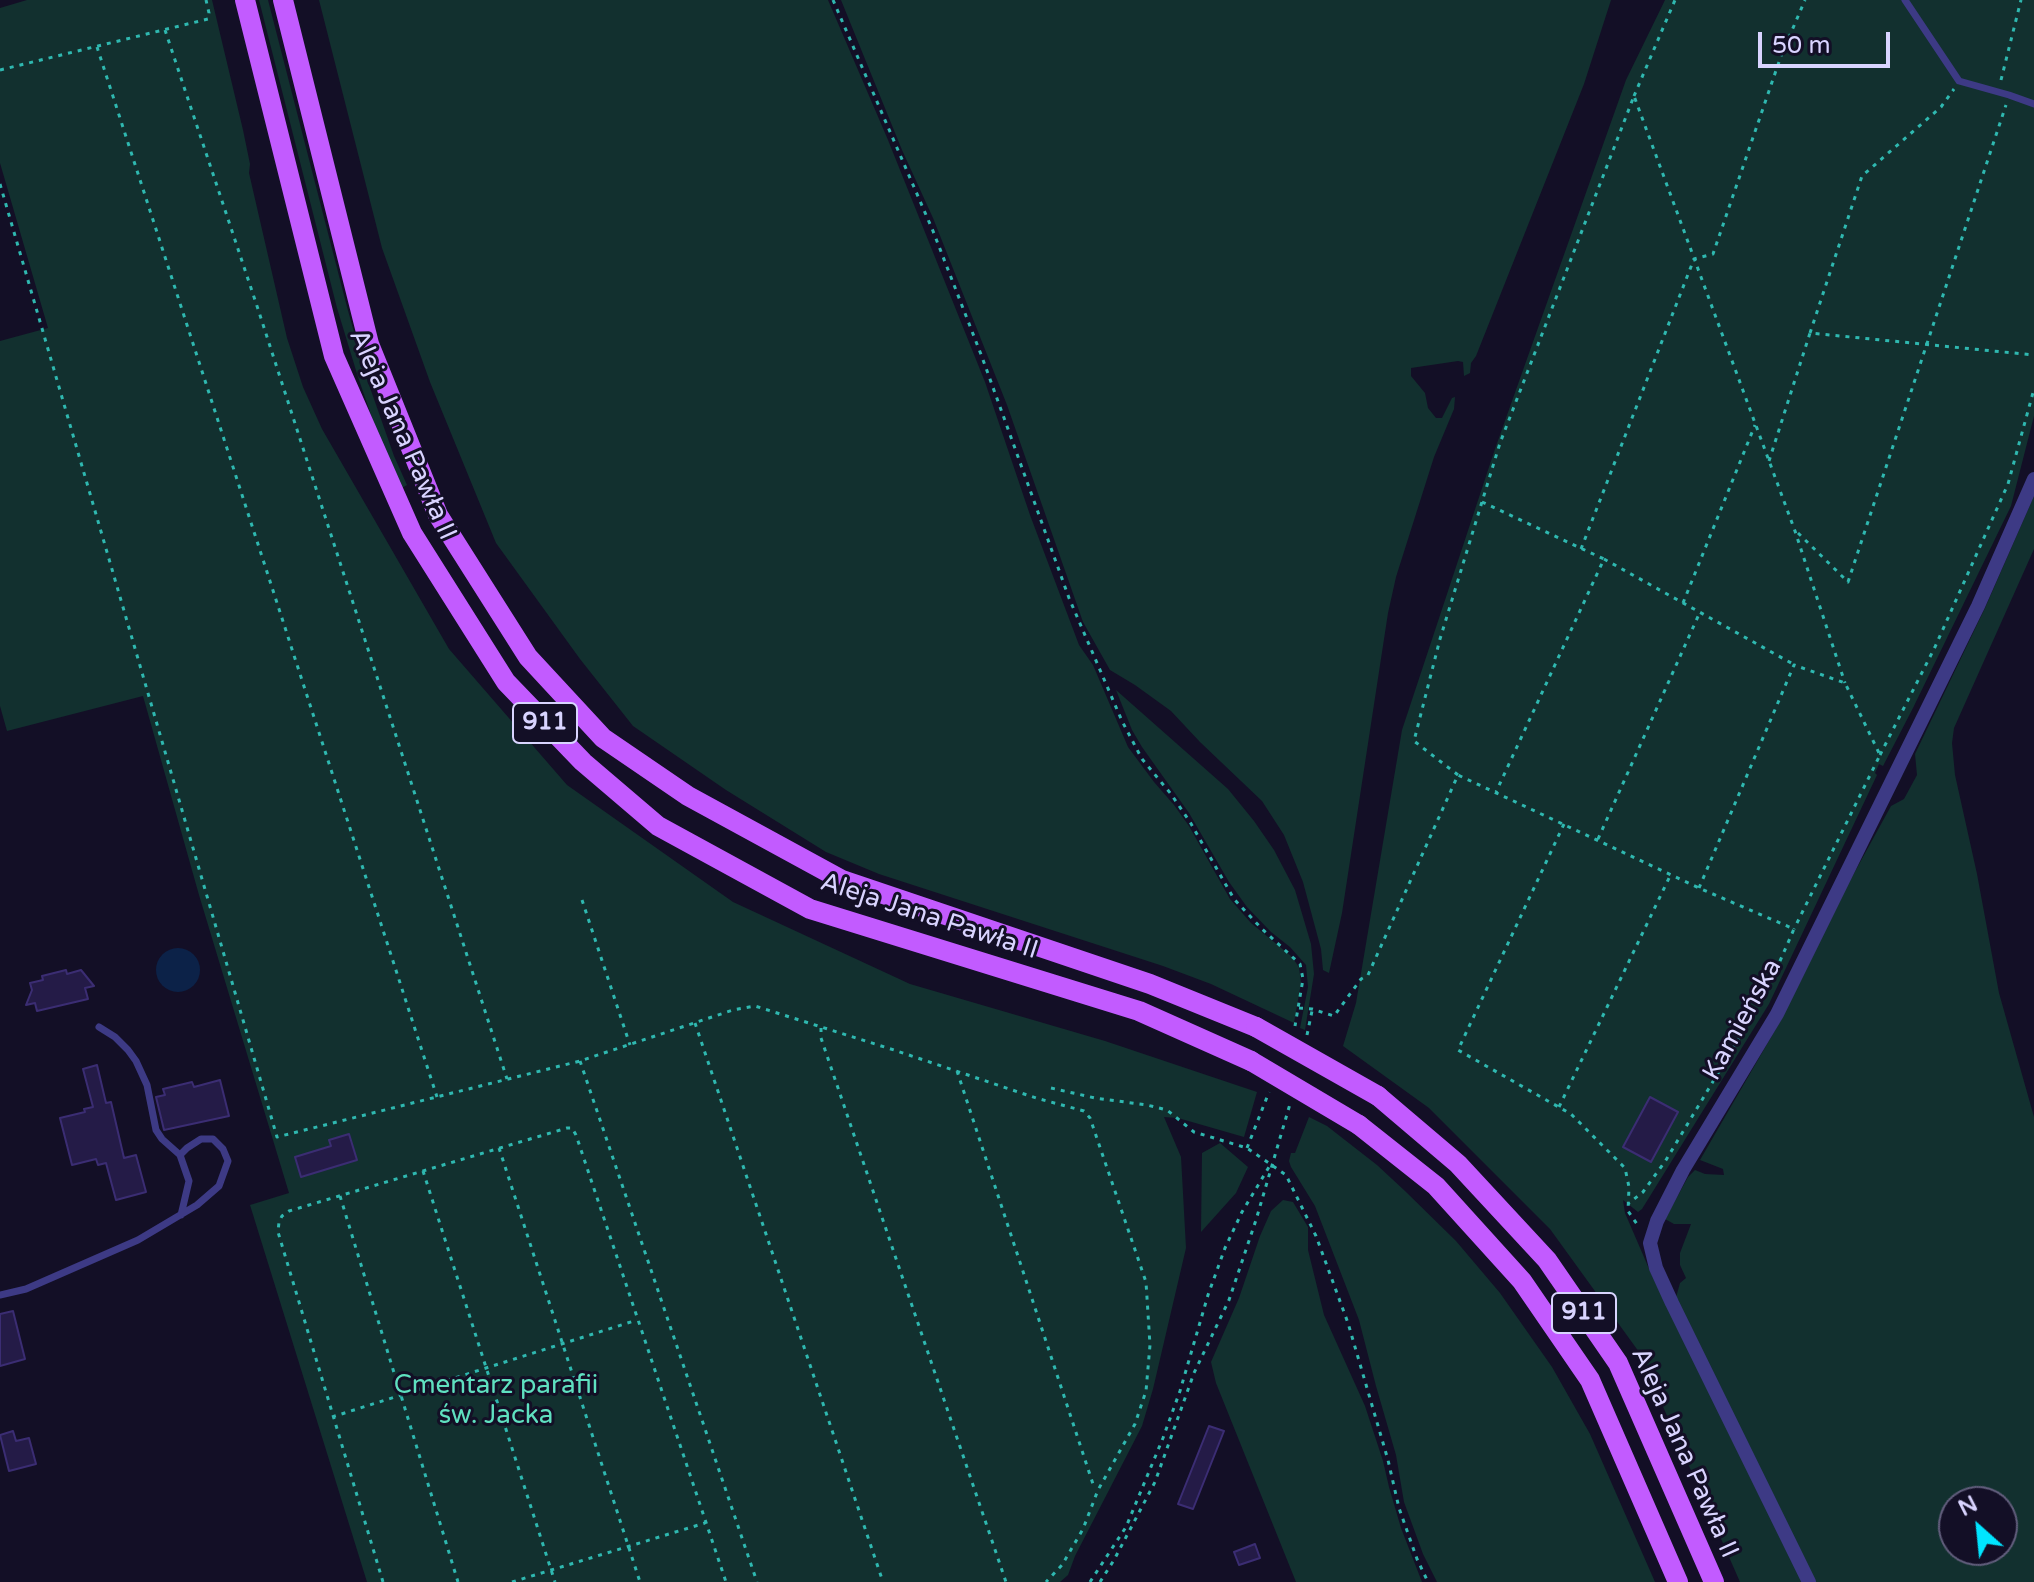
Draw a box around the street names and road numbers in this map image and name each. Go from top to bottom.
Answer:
street label: Aleja Jana Pawła II [342,325,462,545]
road number: 911 [513,703,577,743]
street label: Aleja Jana Pawła II [816,867,1042,967]
street label: Kamieńska [1697,954,1789,1086]
road number: 911 [1552,1293,1616,1333]
street label: Aleja Jana Pawła II [1624,1343,1744,1563]

